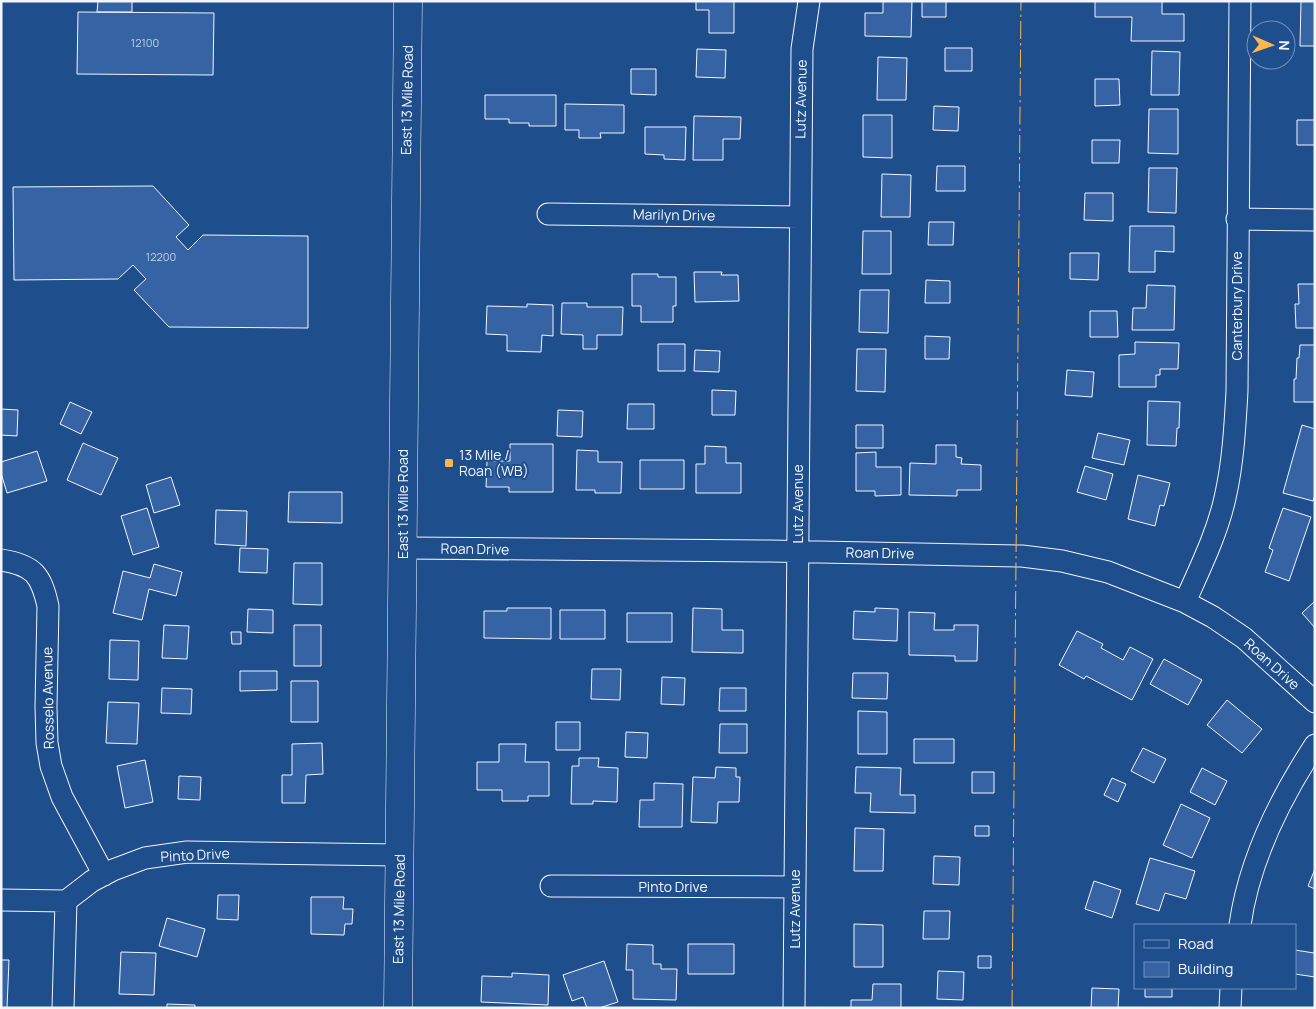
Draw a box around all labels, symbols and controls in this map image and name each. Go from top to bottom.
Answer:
north arrow [1246,20,1296,70]
house number: 12100 [131,35,159,50]
text: N [1275,40,1294,51]
street label: East 13 Mile Road [396,45,417,155]
street label: Lutz Avenue [790,59,811,139]
street label: Marilyn Drive [633,204,715,225]
house number: 12200 [146,249,176,264]
street label: Canterbury Drive [1227,251,1246,361]
place label: 13 Mile / Roan (WB) [459,445,529,480]
street label: East 13 Mile Road [393,449,412,559]
marker: 13 Mile / Roan (WB) [443,457,455,469]
street label: Lutz Avenue [788,464,807,544]
street label: Roan Drive [440,538,510,559]
street label: Roan Drive [845,542,915,563]
street label: Roan Drive [1240,634,1304,694]
street label: Rosselo Avenue [37,647,58,749]
street label: Pinto Drive [160,843,230,866]
street label: East 13 Mile Road [388,854,409,964]
street label: Lutz Avenue [785,869,804,949]
street label: Pinto Drive [638,877,708,896]
legend [1134,924,1296,989]
text: Road [1178,933,1214,954]
text: Building [1178,958,1233,979]

